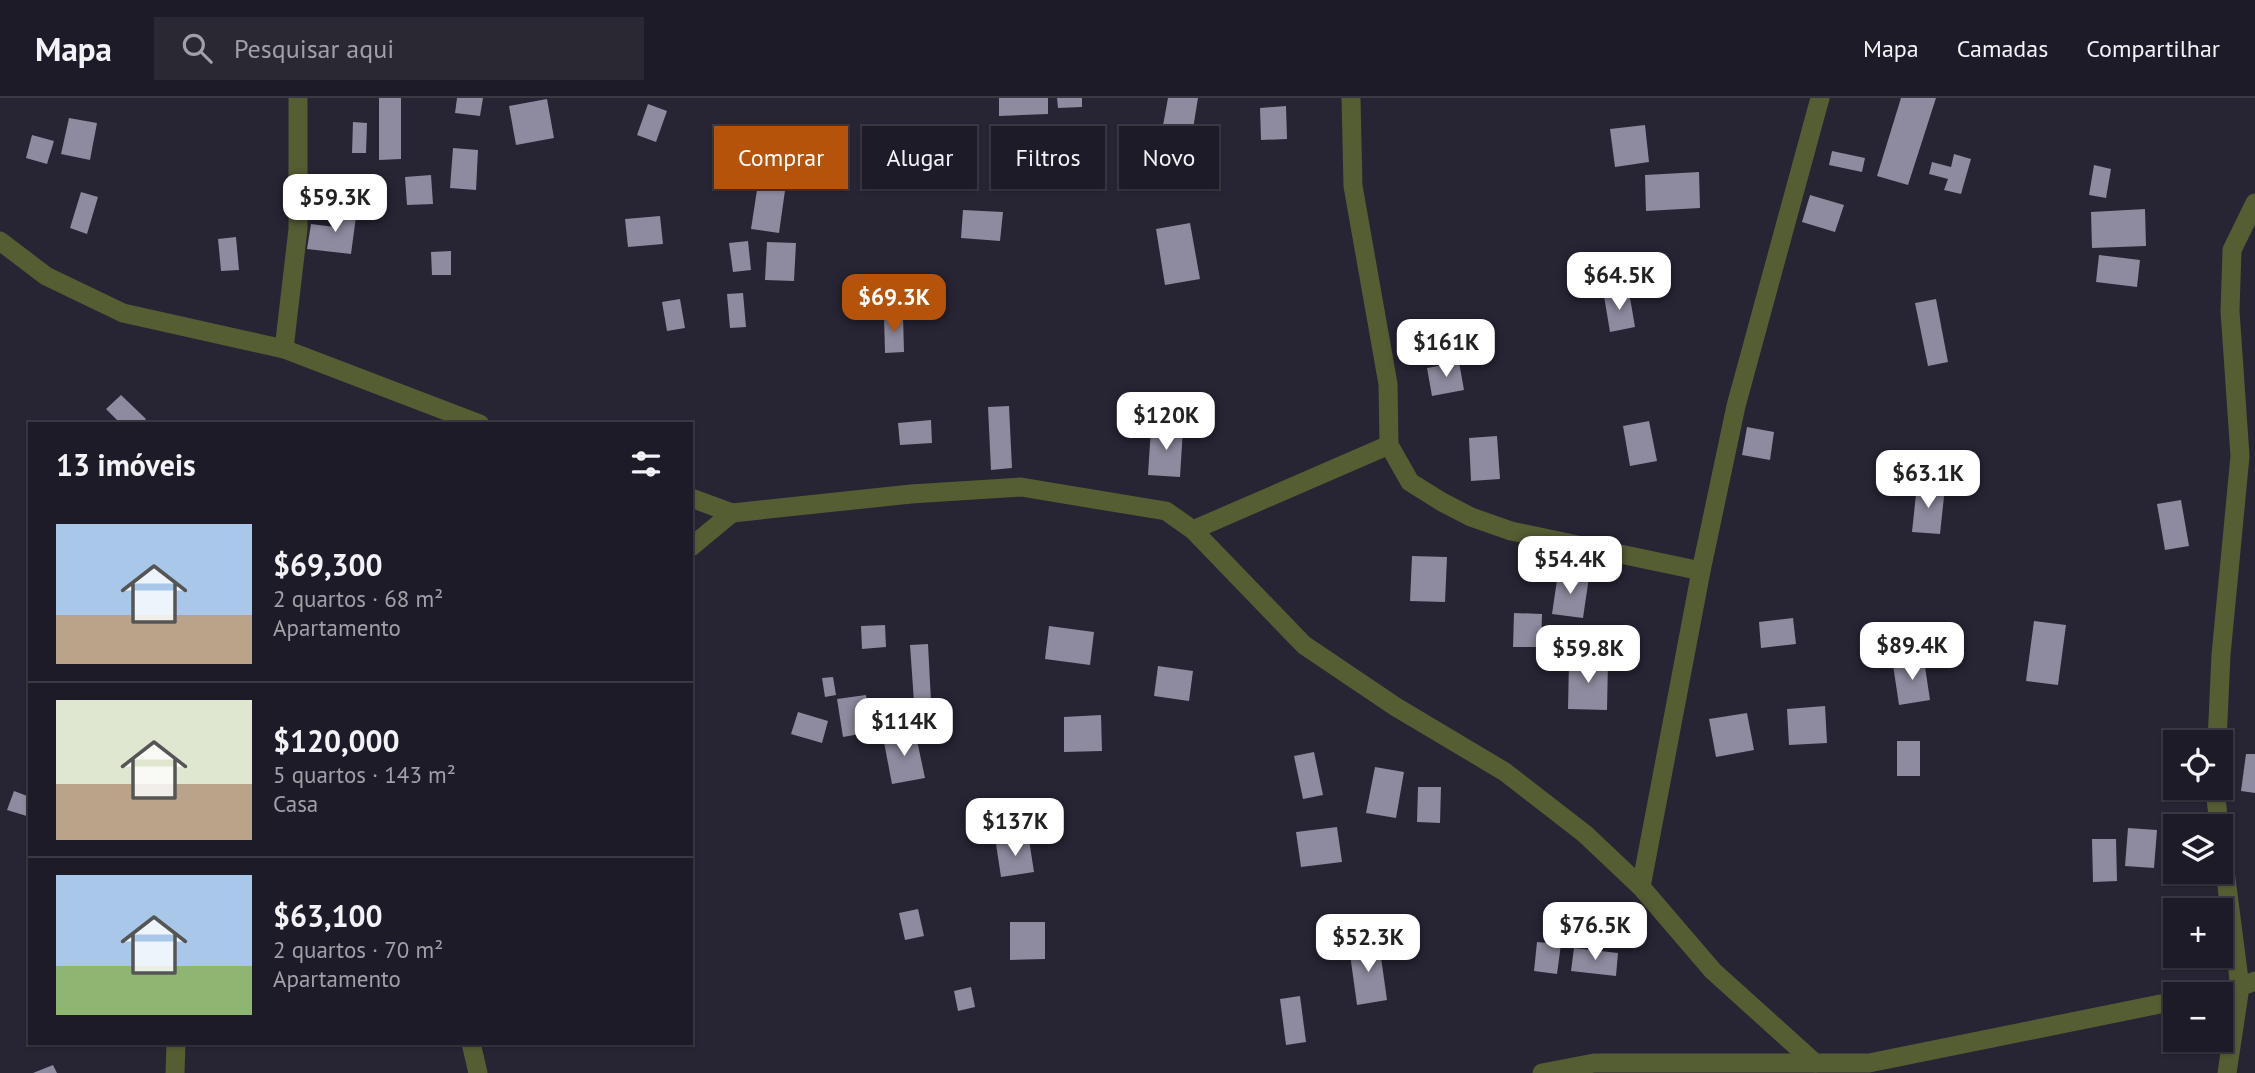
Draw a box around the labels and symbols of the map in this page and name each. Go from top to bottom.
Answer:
pin: $59.3K [278,174,392,234]
pin: $64.5K [1562,252,1676,312]
pin: $69.3K [837,274,951,334]
pin: $161K [1397,320,1495,379]
pin: $120K [1117,392,1215,452]
pin: $63.1K [1871,450,1985,510]
pin: $54.4K [1513,536,1627,596]
pin: $89.4K [1855,622,1969,682]
pin: $59.8K [1531,626,1645,685]
pin: $114K [855,698,953,758]
pin: $137K [966,798,1064,858]
pin: $76.5K [1538,902,1652,962]
pin: $52.3K [1311,914,1425,974]

